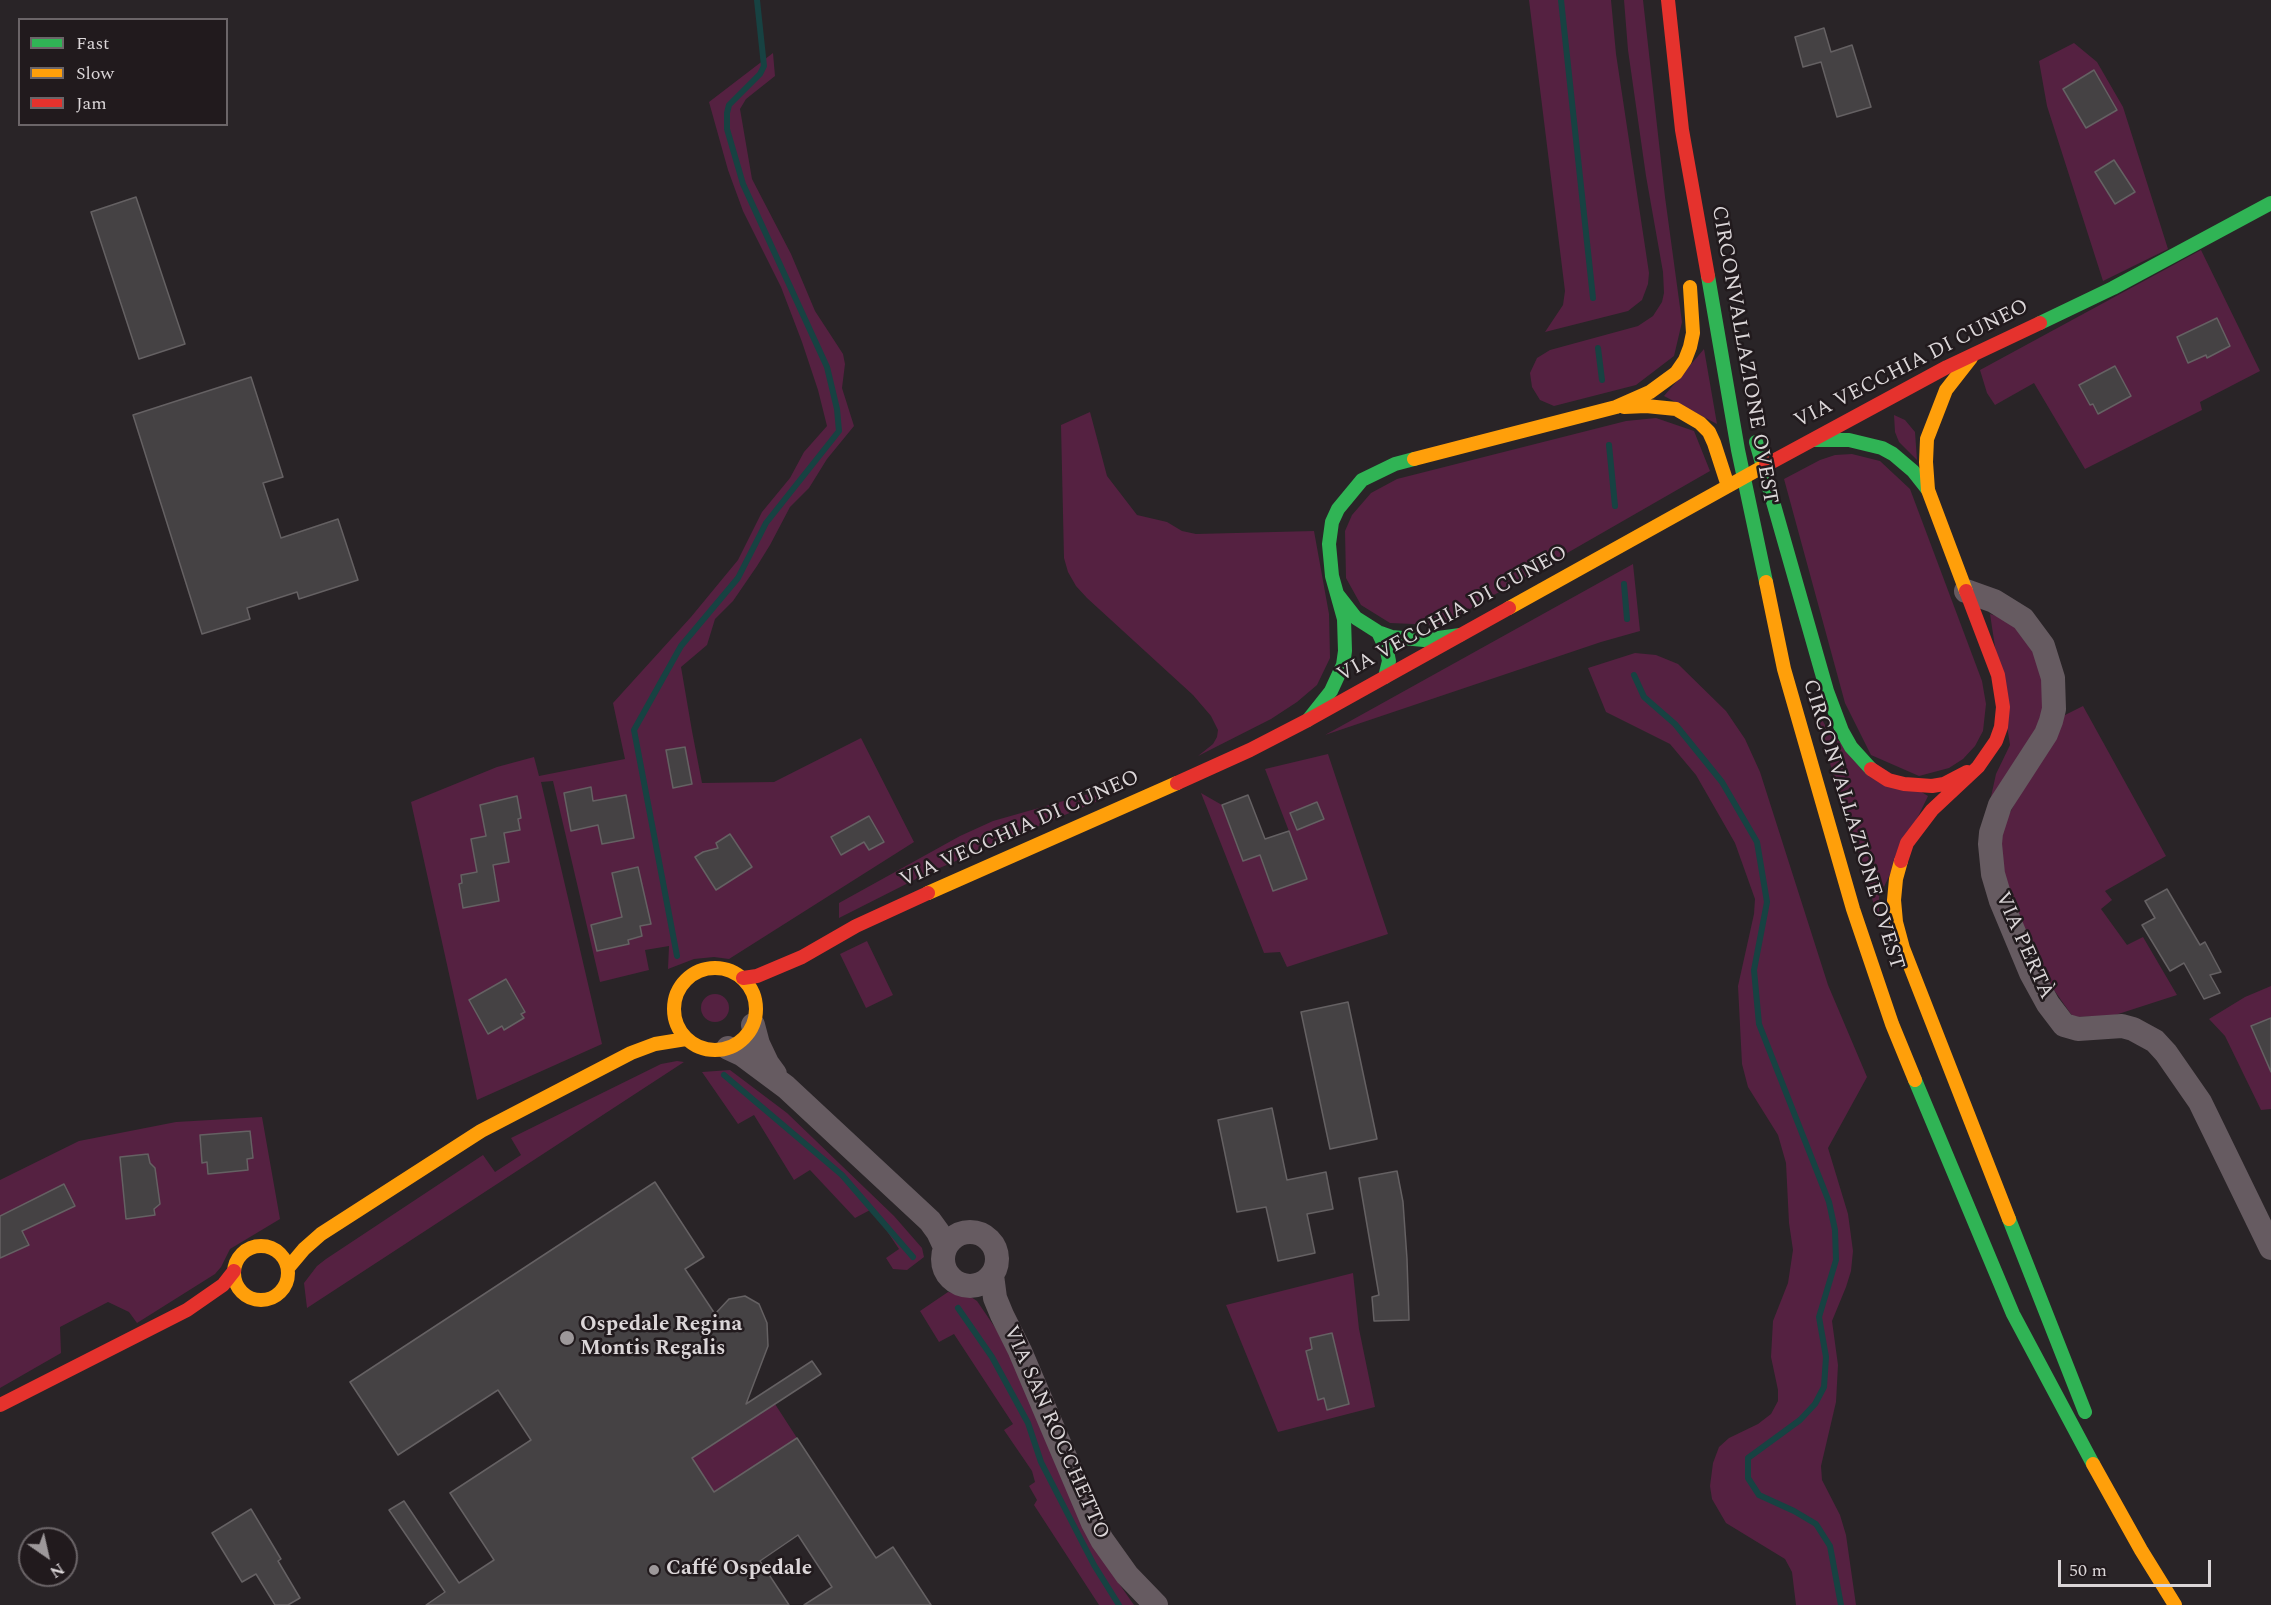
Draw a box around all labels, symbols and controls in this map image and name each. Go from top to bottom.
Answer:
legend [18,18,228,126]
text: Fast [76,30,109,57]
text: Slow [76,60,114,87]
text: Jam [76,90,107,117]
street label: CIRCONVALLAZIONE OVEST [1704,204,1782,506]
street label: VIA VECCHIA DI CUNEO [1791,295,2033,435]
street label: VIA VECCHIA DI CUNEO [1333,541,1573,689]
street label: CIRCONVALLAZIONE OVEST [1796,677,1908,973]
street label: VIA VECCHIA DI CUNEO [896,766,1144,894]
street label: VIA PERTÀ [1988,888,2058,1004]
place label: Ospedale Regina Montis Regalis [580,1313,742,1363]
street label: VIA SAN ROCCHETTO [996,1322,1114,1544]
marker: Ospedale Regina Montis Regalis [558,1329,576,1347]
north arrow [18,1527,78,1587]
scale bar [2061,1548,2214,1586]
text: N [45,1557,69,1584]
place label: Caffé Ospedale [666,1557,812,1583]
text: 50 m [2069,1557,2107,1584]
marker: Caffé Ospedale [647,1563,661,1577]

